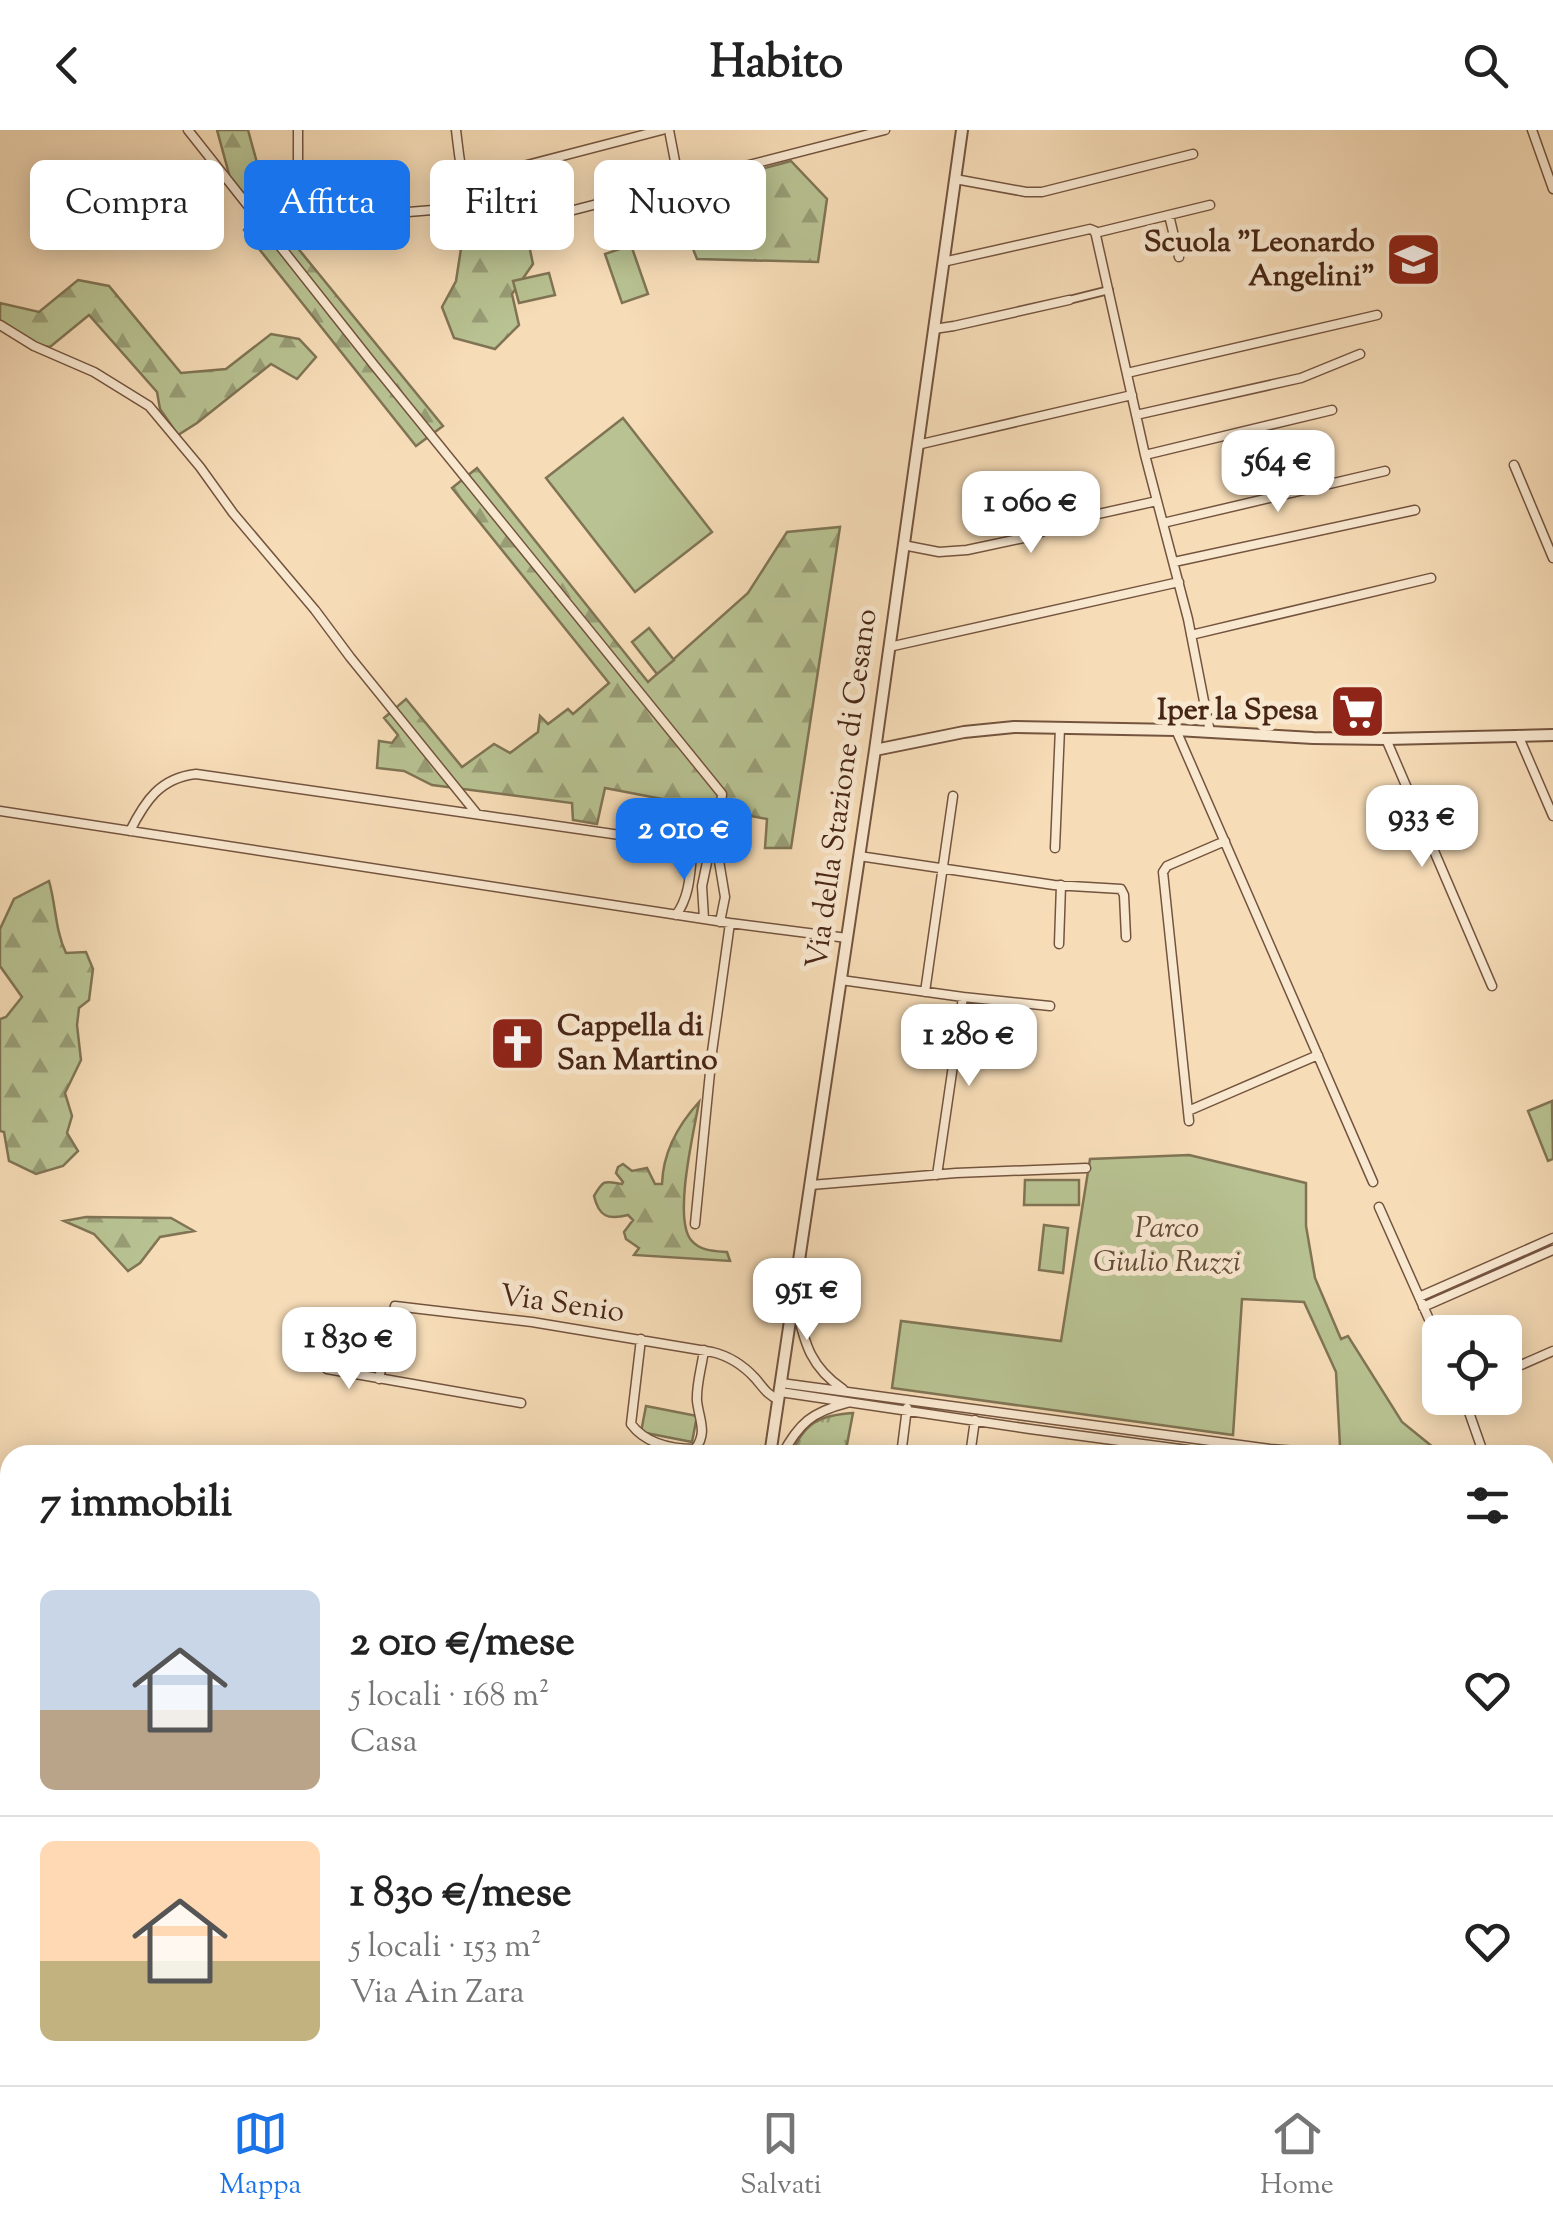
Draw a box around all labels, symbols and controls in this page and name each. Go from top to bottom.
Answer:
text: Habito [710,33,843,98]
icon: back [40,38,95,93]
icon: search [1458,38,1513,93]
chip: Compra [30,160,224,250]
chip: Affitta [244,160,410,250]
chip: Filtri [430,160,574,250]
chip: Nuovo [594,160,766,250]
place label: Scuola "Leonardo Angelini" [1144,222,1375,299]
school or university icon: Scuola "Leonardo Angelini" [1384,230,1444,290]
pin: 564 € [1208,430,1348,515]
text: 564 € [1244,439,1312,485]
pin: 1 060 € [939,471,1123,556]
text: 1 060 € [984,480,1078,526]
street label: Via della Stazione di Cesano [796,606,890,972]
supermarket icon: Iper la Spesa [1327,681,1387,741]
place label: Iper la Spesa [1157,690,1318,733]
pin: 933 € [1352,785,1492,870]
text: 933 € [1388,794,1456,840]
pin: 2 010 € [592,798,776,883]
text: 2 010 € [638,807,730,853]
pin: 1 280 € [877,1004,1061,1089]
place label: Cappella di San Martino [557,1006,718,1083]
text: 1 280 € [923,1013,1015,1059]
church icon: Cappella di San Martino [488,1014,548,1074]
park label: Parco Giulio Ruzzi [1093,1208,1241,1285]
pin: 951 € [737,1258,877,1343]
text: 951 € [775,1267,839,1313]
street label: Via Senio [497,1275,627,1335]
pin: 1 830 € [257,1307,441,1392]
map controls [1422,1315,1522,1415]
button: locate [1422,1315,1522,1415]
text: 1 830 € [304,1316,394,1362]
text: 7 immobili [40,1475,232,1535]
icon: filters [1460,1478,1515,1533]
text: 2 010 €/mese [350,1614,575,1674]
icon: home [120,1630,240,1750]
icon: heart [1460,1663,1515,1718]
text: 5 locali · 168 m² [350,1674,550,1720]
text: Casa [350,1720,417,1766]
text: 1 830 €/mese [350,1865,571,1925]
icon: home [120,1881,240,2001]
icon: heart [1460,1914,1515,1969]
text: 5 locali · 153 m² [350,1925,542,1971]
text: Via Ain Zara [350,1971,524,2017]
tab: Mappa [219,2106,301,2206]
tab: Salvati [740,2106,822,2206]
tab: Home [1260,2106,1334,2206]

